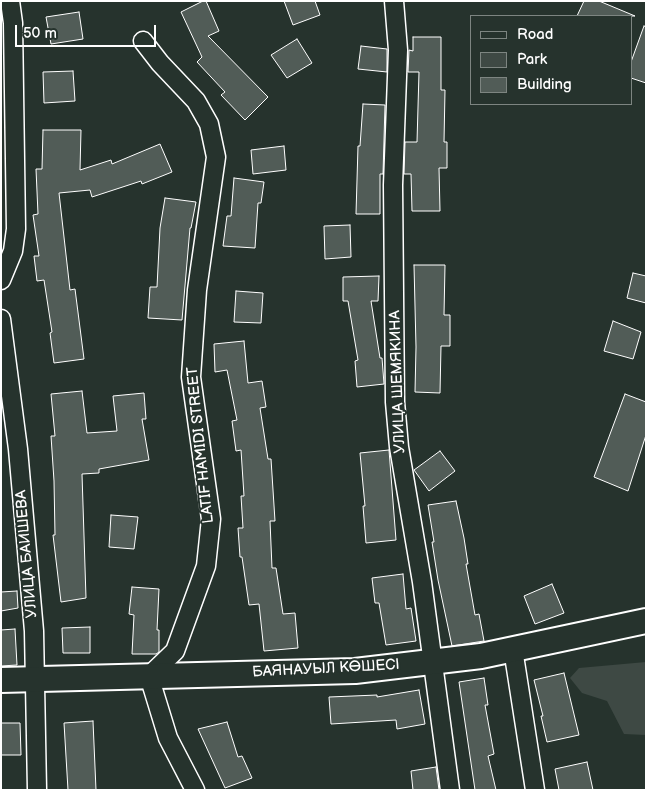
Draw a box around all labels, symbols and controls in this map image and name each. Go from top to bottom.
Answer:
scale bar [18,15,159,47]
legend [470,15,632,105]
text: 50 m [23,24,57,43]
text: Road [517,25,553,44]
text: Park [517,50,547,69]
text: Building [517,75,572,94]
street label: УЛИЦА ШЕМЯКИНА [387,310,409,454]
street label: LATIF HAMIDI STREET [184,366,218,524]
street label: УЛИЦА БАИШЕВА [12,489,42,619]
street label: БАЯНАУЫЛ КӨШЕСІ [252,656,400,682]

